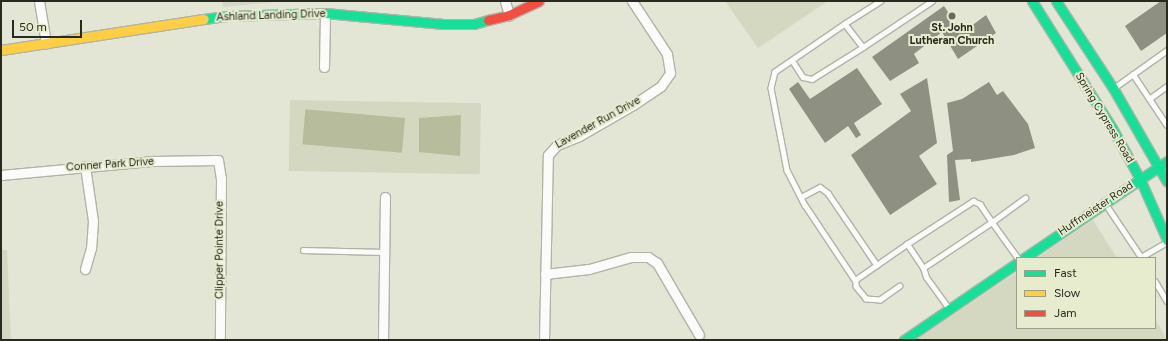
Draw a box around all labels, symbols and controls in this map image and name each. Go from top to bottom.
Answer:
street label: Ashland Landing Drive [216,7,326,25]
marker: St. John Lutheran Church [947,11,957,21]
scale bar [14,12,84,38]
text: 50 m [19,20,47,34]
place label: St. John Lutheran Church [910,22,994,48]
street label: Spring Cypress Road [1072,70,1136,166]
street label: Lavender Run Drive [553,94,643,152]
street label: Conner Park Drive [66,155,154,175]
street label: Huffmeister Road [1056,179,1136,239]
street label: Clipper Pointe Drive [213,201,227,299]
legend [1016,257,1156,329]
text: Fast [1054,266,1077,280]
text: Slow [1054,286,1080,300]
text: Jam [1054,306,1077,320]

